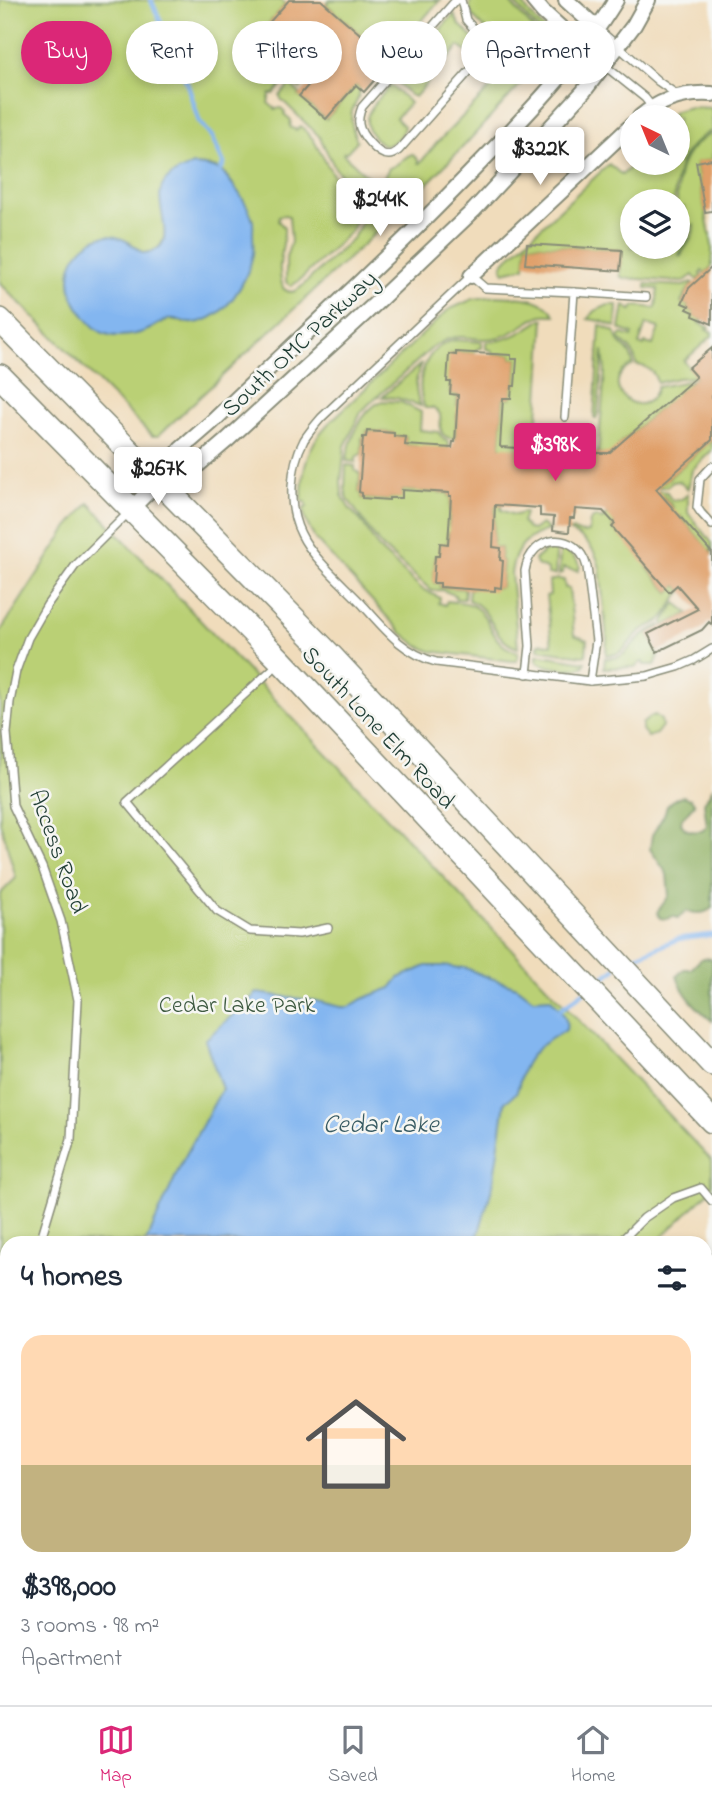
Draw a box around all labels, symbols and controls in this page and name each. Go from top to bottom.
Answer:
chip: Buy [21,21,112,84]
chip: Rent [126,21,218,84]
chip: Filters [232,21,342,84]
chip: New [356,21,447,84]
chip: Apartment [461,21,615,84]
north arrow [620,105,690,175]
map controls [620,105,690,259]
pin: $322K [491,128,589,187]
text: $322K [511,133,569,166]
pin: $244K [331,178,429,238]
text: $244K [352,184,408,217]
button: layers [620,189,690,259]
street label: South OMC Parkway [215,263,387,427]
pin: $398K [506,424,604,483]
text: $398K [530,429,580,462]
pin: $267K [109,448,207,507]
text: $267K [130,453,186,486]
street label: South Lone Elm Road [292,639,463,819]
street label: Access Road [18,785,95,919]
park label: Cedar Lake Park [159,989,316,1024]
water label: Cedar Lake [323,1107,440,1145]
text: 4 homes [21,1256,123,1300]
icon: filters [653,1259,691,1297]
icon: home [293,1381,419,1507]
text: $398,000 [21,1566,116,1610]
text: 3 rooms · 98 m² [21,1610,159,1643]
text: Apartment [21,1643,122,1676]
tab: Map [97,1721,135,1790]
tab: Saved [328,1721,378,1790]
tab: Home [571,1721,615,1790]

